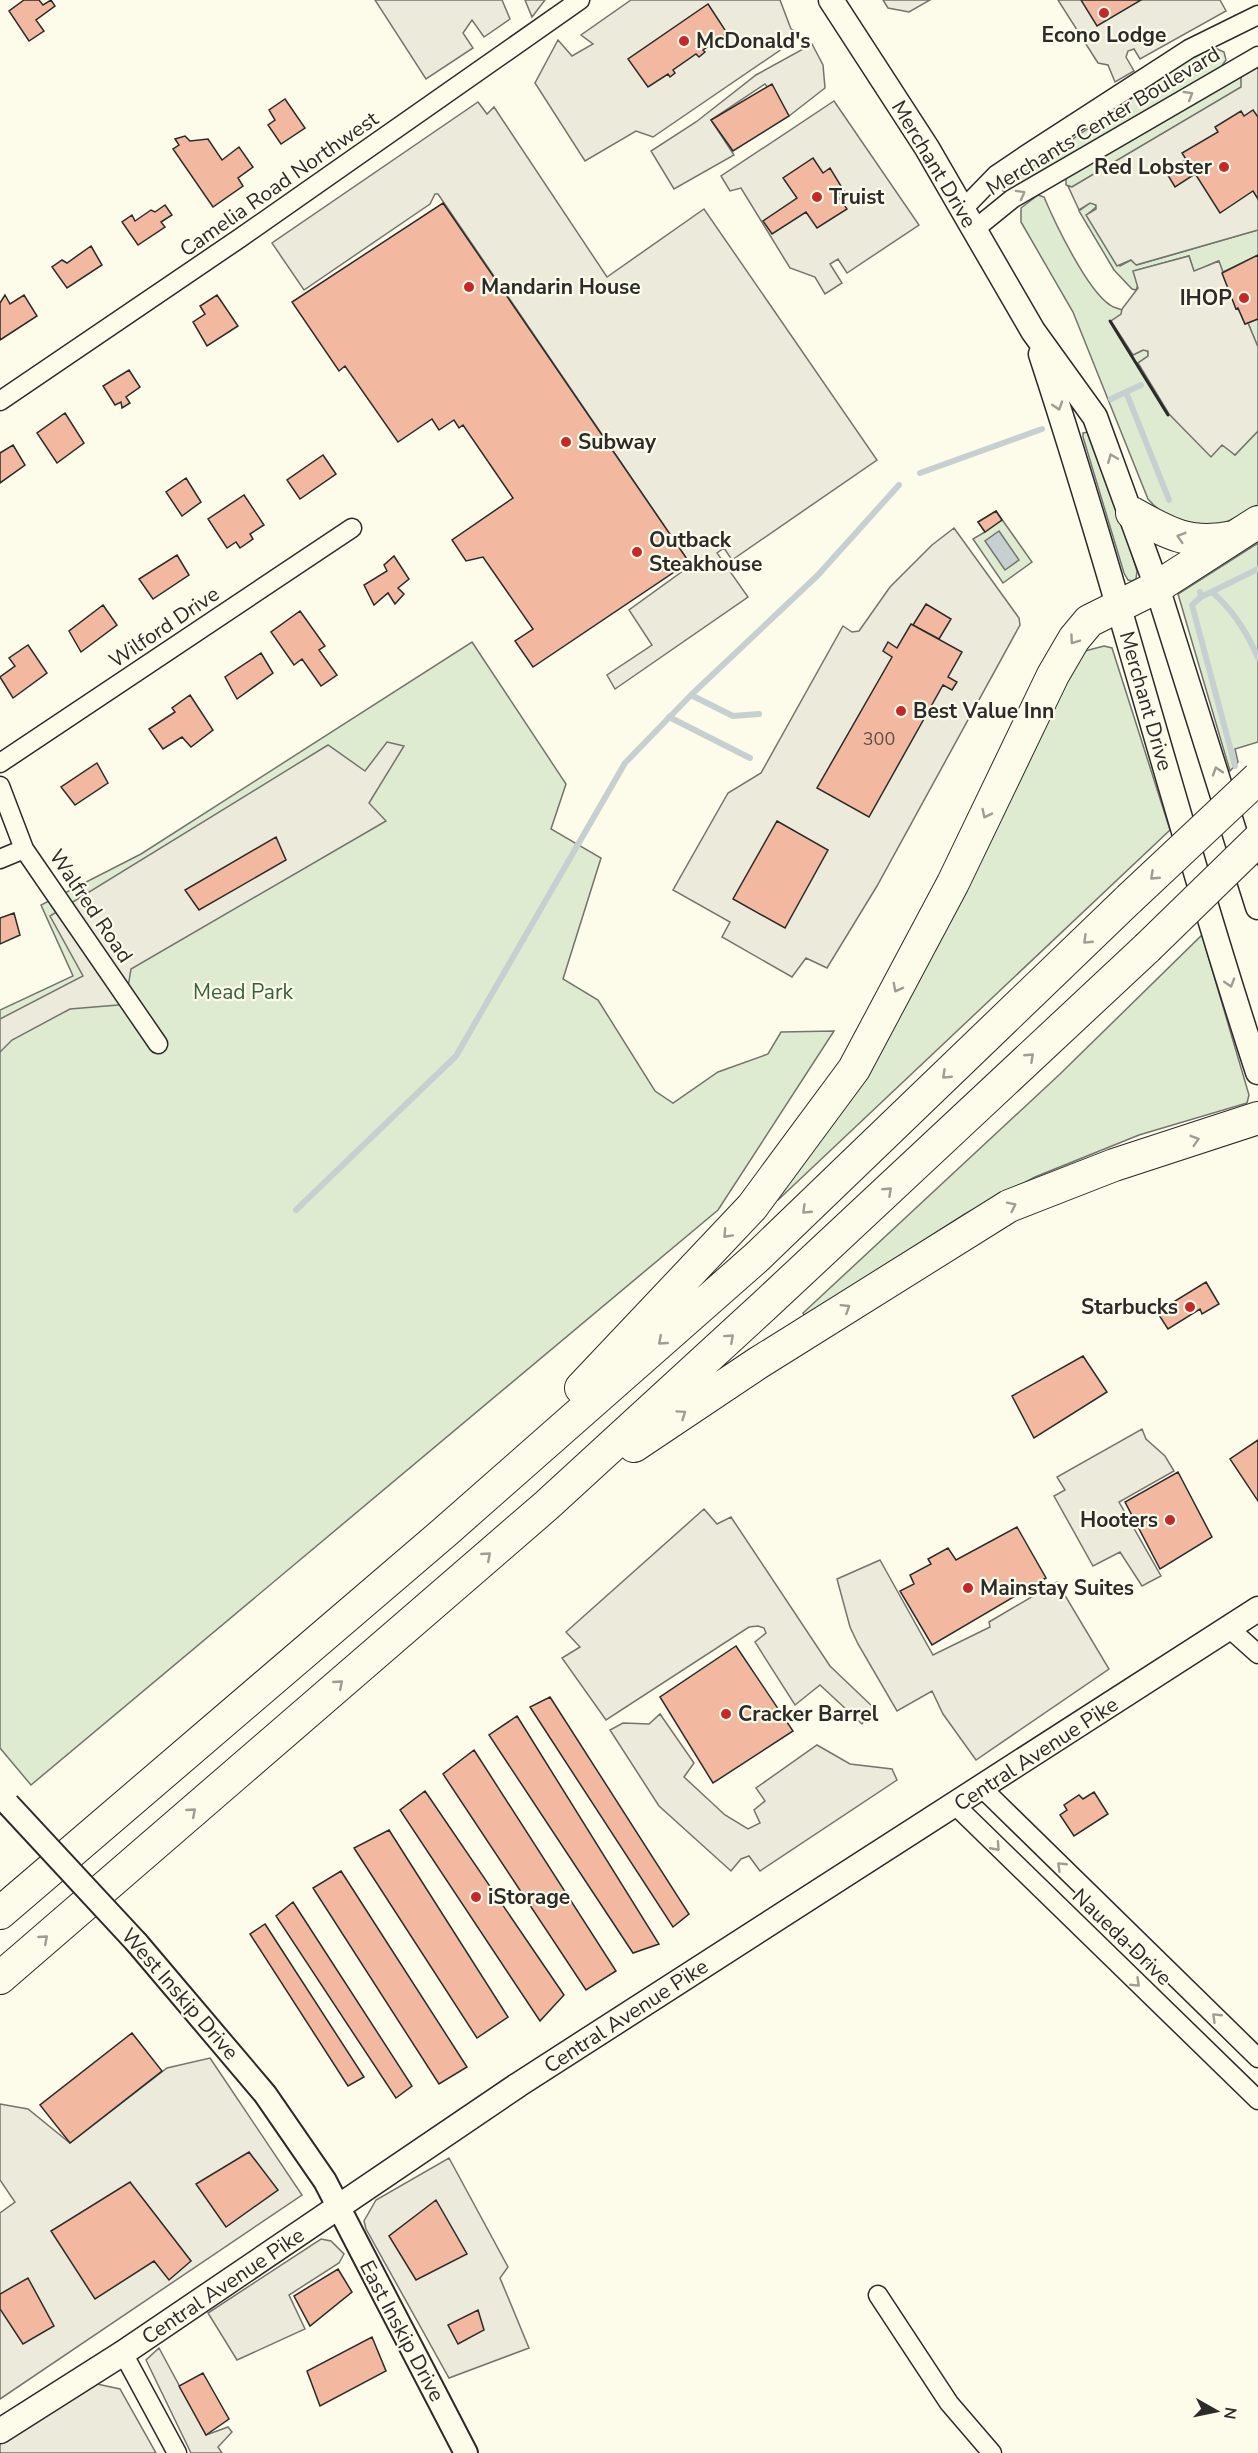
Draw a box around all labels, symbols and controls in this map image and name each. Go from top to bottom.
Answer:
marker: Econo Lodge [1097,6,1111,20]
place label: Econo Lodge [1042,21,1166,49]
place label: McDonald's [696,27,811,55]
marker: McDonald's [677,34,691,48]
street label: Merchants Center Boulevard [981,40,1225,202]
one-way arrow [1183,90,1193,102]
street label: Merchant Drive [885,95,983,233]
street label: Camelia Road Northwest [174,104,384,263]
place label: Red Lobster [1094,153,1213,181]
marker: Red Lobster [1217,160,1231,174]
place label: Truist [829,183,885,211]
marker: Truist [810,190,824,204]
one-way arrow [1015,190,1025,201]
place label: Mandarin House [481,273,641,301]
marker: Mandarin House [462,280,476,294]
place label: IHOP [1180,284,1232,312]
marker: IHOP [1237,291,1251,305]
one-way arrow [1051,400,1063,411]
place label: Subway [578,428,657,456]
marker: Subway [559,435,573,449]
one-way arrow [1107,453,1119,464]
place label: Outback Steakhouse [649,526,762,578]
one-way arrow [1176,532,1187,544]
marker: Outback Steakhouse [630,545,644,559]
street label: Wilford Drive [103,580,225,674]
street label: Merchant Drive [1113,628,1179,774]
one-way arrow [1070,634,1081,645]
place label: Best Value Inn [913,697,1054,725]
marker: Best Value Inn [894,704,908,718]
house number: 300 [863,727,895,751]
one-way arrow [1211,766,1224,777]
one-way arrow [982,808,993,819]
street label: Walfred Road [43,844,139,968]
one-way arrow [1150,869,1161,880]
one-way arrow [1083,932,1094,943]
one-way arrow [1223,977,1235,988]
park label: Mead Park [193,978,293,1006]
one-way arrow [893,982,904,992]
one-way arrow [1023,1053,1033,1064]
one-way arrow [943,1068,953,1079]
one-way arrow [1189,1135,1200,1147]
one-way arrow [881,1187,891,1198]
one-way arrow [1006,1201,1017,1213]
one-way arrow [802,1203,812,1214]
one-way arrow [723,1227,734,1237]
place label: Starbucks [1081,1293,1178,1321]
marker: Starbucks [1183,1300,1197,1314]
one-way arrow [840,1303,850,1315]
one-way arrow [658,1334,668,1345]
one-way arrow [723,1334,733,1345]
one-way arrow [676,1410,687,1421]
place label: Hooters [1080,1506,1158,1534]
marker: Hooters [1163,1513,1177,1527]
one-way arrow [480,1553,491,1564]
place label: Mainstay Suites [980,1574,1134,1602]
marker: Mainstay Suites [961,1581,975,1595]
one-way arrow [332,1680,343,1691]
street label: Central Avenue Pike [949,1690,1123,1818]
place label: Cracker Barrel [738,1700,879,1728]
marker: Cracker Barrel [719,1707,733,1721]
one-way arrow [185,1808,196,1819]
one-way arrow [989,1840,1000,1851]
one-way arrow [1058,1863,1069,1874]
street label: Naueda Drive [1066,1882,1178,1992]
place label: iStorage [488,1883,570,1911]
marker: iStorage [469,1890,483,1904]
street label: West Inskip Drive [115,1922,245,2066]
one-way arrow [37,1935,48,1946]
street label: Central Avenue Pike [539,1952,713,2080]
one-way arrow [1129,1975,1140,1986]
one-way arrow [1213,2013,1223,2024]
street label: Central Avenue Pike [136,2221,310,2351]
street label: East Inskip Drive [353,2255,451,2407]
north arrow [1186,2381,1246,2441]
text: N [1218,2406,1242,2421]

